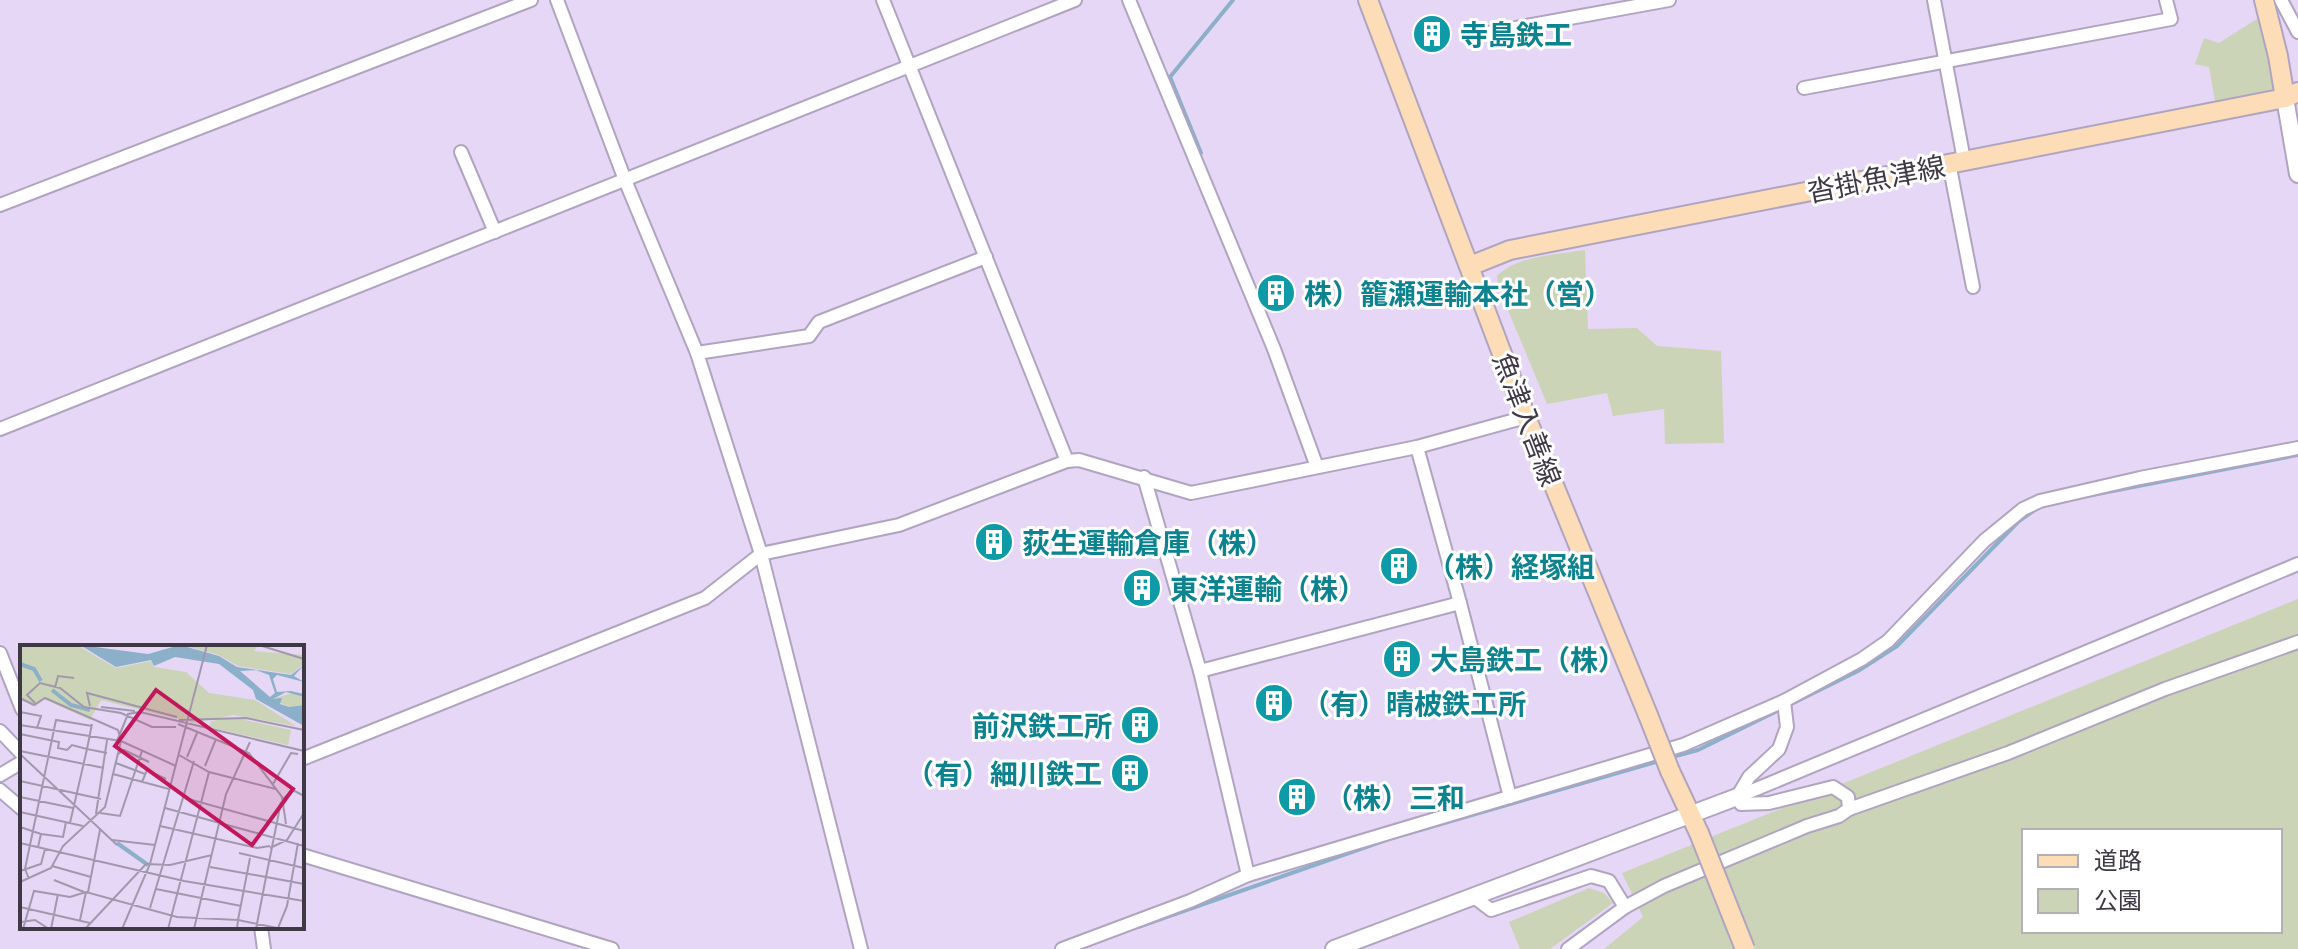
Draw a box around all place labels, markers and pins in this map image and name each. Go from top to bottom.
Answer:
building icon: 寺島鉄工 [1411,13,1453,55]
place label: 寺島鉄工 [1460,17,1572,51]
building icon: 株）籠瀬運輸本社（営） [1255,272,1297,314]
place label: 株）籠瀬運輸本社（営） [1304,276,1612,310]
building icon: 荻生運輸倉庫（株） [973,521,1015,563]
place label: 荻生運輸倉庫（株） [1022,525,1274,559]
building icon: （株）経塚組 [1378,545,1420,587]
place label: （株）経塚組 [1427,549,1595,583]
building icon: 東洋運輸（株） [1121,567,1163,609]
place label: 東洋運輸（株） [1170,571,1366,605]
building icon: 大島鉄工（株） [1381,638,1423,680]
place label: 大島鉄工（株） [1430,642,1626,676]
building icon: （有）晴柀鉄工所 [1253,682,1295,724]
place label: （有）晴柀鉄工所 [1302,686,1526,720]
building icon: 前沢鉄工所 [1119,704,1161,746]
place label: 前沢鉄工所 [972,708,1112,742]
building icon: （有）細川鉄工 [1109,752,1151,794]
place label: （有）細川鉄工 [906,756,1102,790]
building icon: （株）三和 [1276,776,1318,818]
place label: （株）三和 [1325,780,1465,814]

